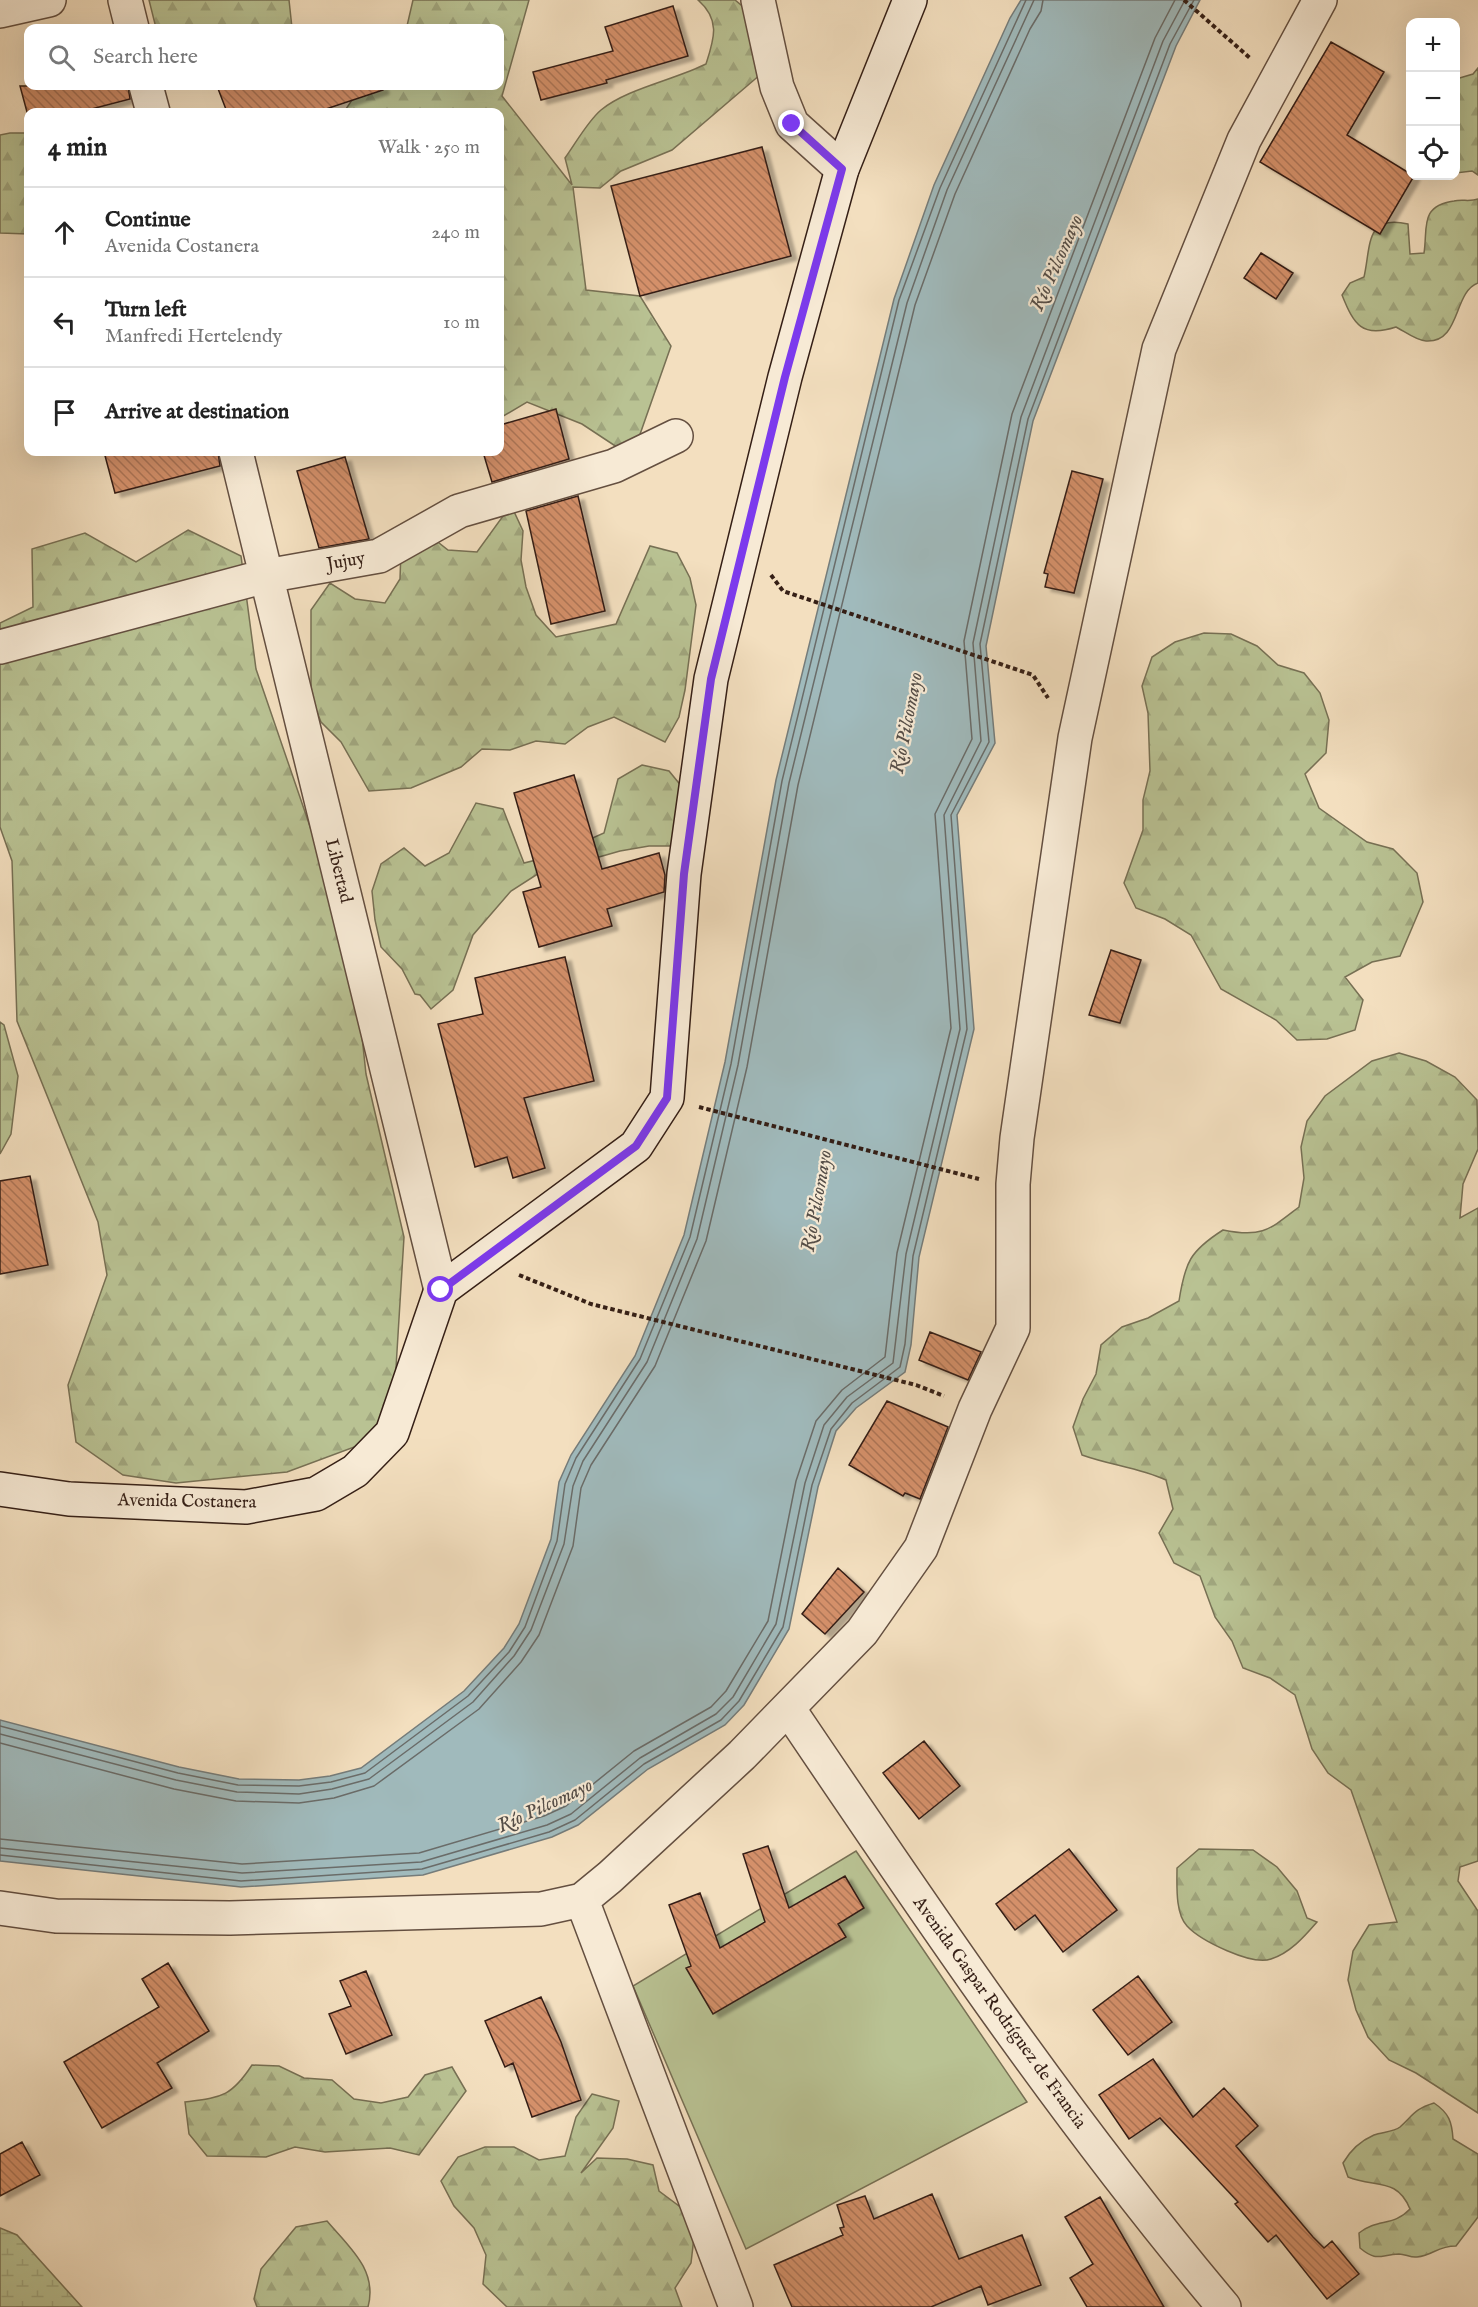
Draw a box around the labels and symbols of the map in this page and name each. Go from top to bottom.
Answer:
route end [778,110,804,136]
water label: Río Pilcomayo [1025,211,1089,315]
street label: Jujuy [323,547,367,577]
water label: Río Pilcomayo [885,670,929,776]
street label: Libertad [319,836,357,906]
water label: Río Pilcomayo [796,1148,838,1254]
route start [427,1276,453,1302]
street label: Avenida Costanera [116,1489,257,1515]
water label: Río Pilcomayo [493,1773,597,1839]
street label: Avenida Gaspar Rodríguez de Francia [906,1892,1091,2134]

